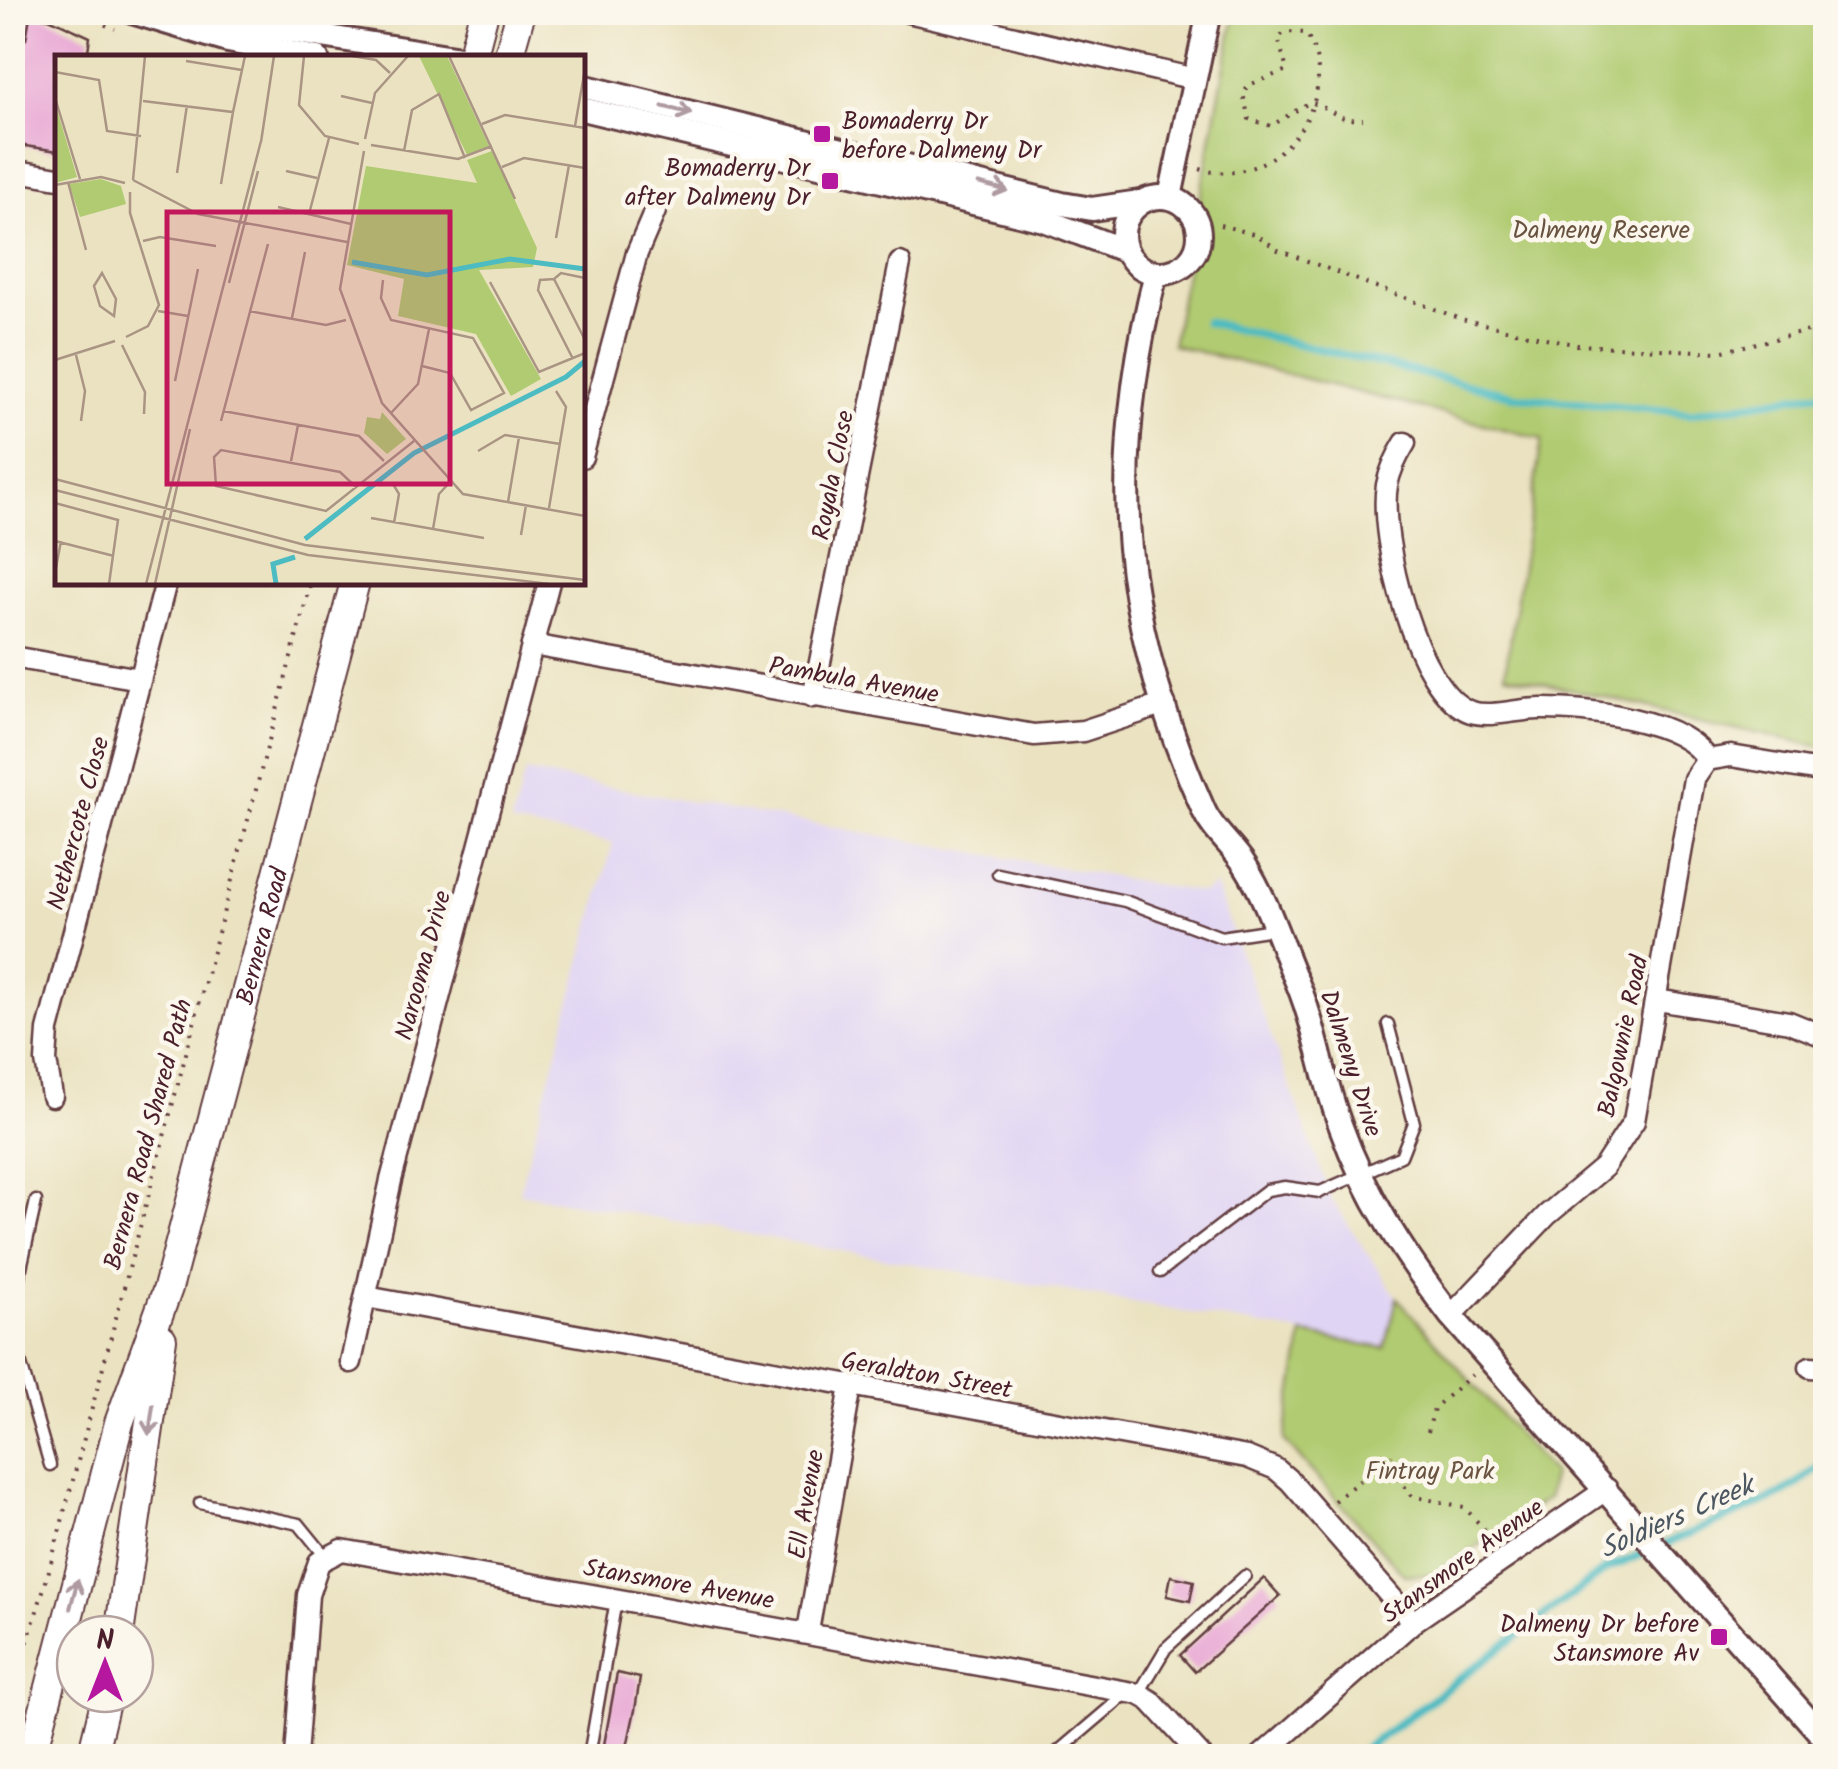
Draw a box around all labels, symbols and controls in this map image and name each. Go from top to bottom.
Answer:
inset map [55,55,585,585]
one-way arrow [661,101,692,120]
place label: Bomaderry Dr before Dalmeny Dr [842,102,1043,171]
marker: Bomaderry Dr before Dalmeny Dr [811,123,833,145]
place label: Bomaderry Dr after Dalmeny Dr [625,149,812,218]
marker: Bomaderry Dr after Dalmeny Dr [819,170,841,192]
one-way arrow [976,179,1008,197]
park label: Dalmeny Reserve [1512,211,1690,251]
street label: Royala Close [802,407,866,544]
street label: Pambula Avenue [766,646,942,716]
street label: Nethercote Close [37,732,121,915]
street label: Bernera Road [226,862,301,1009]
street label: Narooma Drive [385,886,463,1045]
street label: Balgownie Road [1587,950,1661,1121]
street label: Dalmeny Drive [1308,985,1393,1142]
street label: Bernera Road Shared Path [94,995,204,1274]
street label: Geraldton Street [838,1341,1016,1411]
one-way arrow [141,1403,160,1435]
street label: Ell Avenue [778,1446,836,1562]
park label: Fintray Park [1365,1452,1495,1492]
water label: Soldiers Creek [1593,1463,1765,1572]
street label: Stansmore Avenue [1373,1489,1553,1635]
street label: Stansmore Avenue [580,1549,777,1621]
one-way arrow [66,1579,85,1610]
place label: Dalmeny Dr before Stansmore Av [1500,1605,1699,1674]
north arrow [55,1614,155,1714]
text: N [96,1619,114,1664]
marker: Dalmeny Dr before Stansmore Av [1708,1626,1730,1648]

